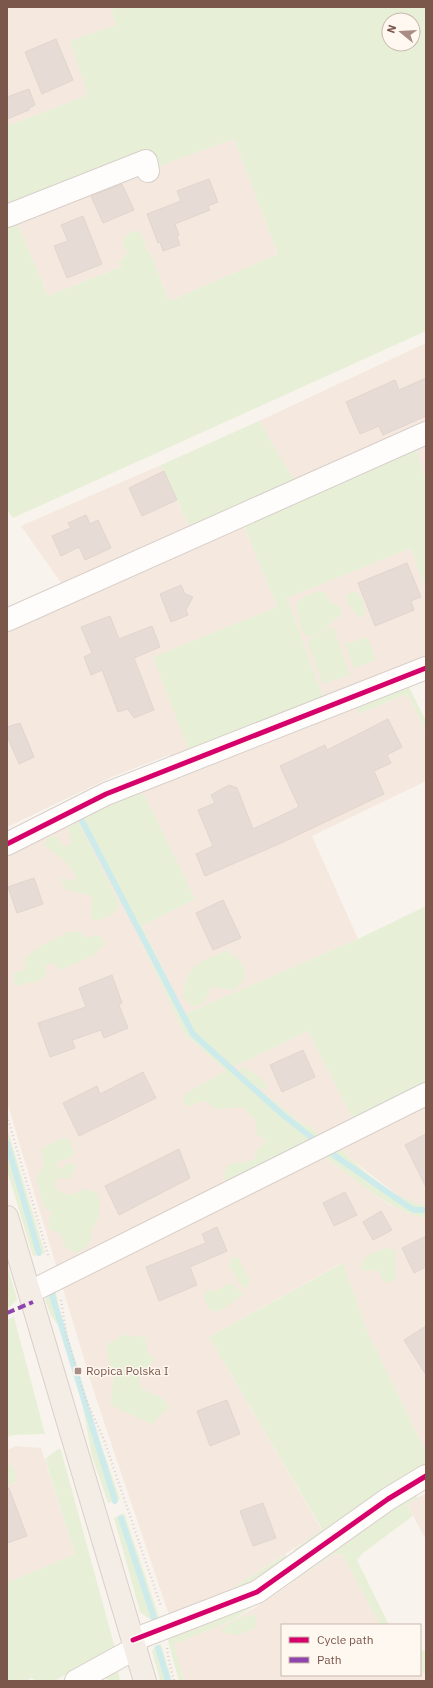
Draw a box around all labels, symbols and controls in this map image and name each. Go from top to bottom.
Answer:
north arrow [381,12,421,52]
text: N [384,23,399,35]
place label: Ropica Polska I [86,1363,169,1378]
marker: Ropica Polska I [73,1366,83,1376]
legend [281,1624,421,1676]
text: Cycle path [317,1632,374,1647]
text: Path [317,1652,342,1667]

